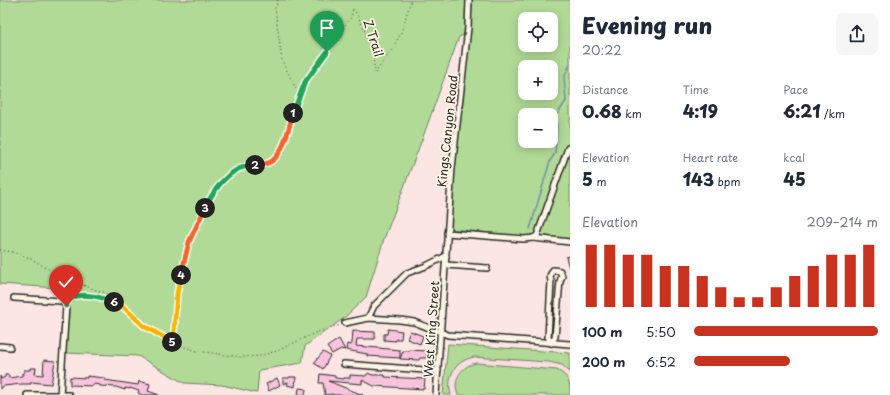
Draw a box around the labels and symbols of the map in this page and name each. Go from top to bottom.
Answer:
pin [310,11,344,52]
street label: Z Trail [359,17,389,59]
street label: Kings Canyon Road [432,74,462,188]
pin: 1 [283,103,303,123]
pin: 2 [245,155,265,175]
pin: 3 [195,198,215,218]
pin [49,265,83,306]
pin: 4 [171,265,191,285]
street label: West King Street [419,280,443,378]
pin: 6 [104,292,124,312]
pin: 5 [162,332,182,352]

